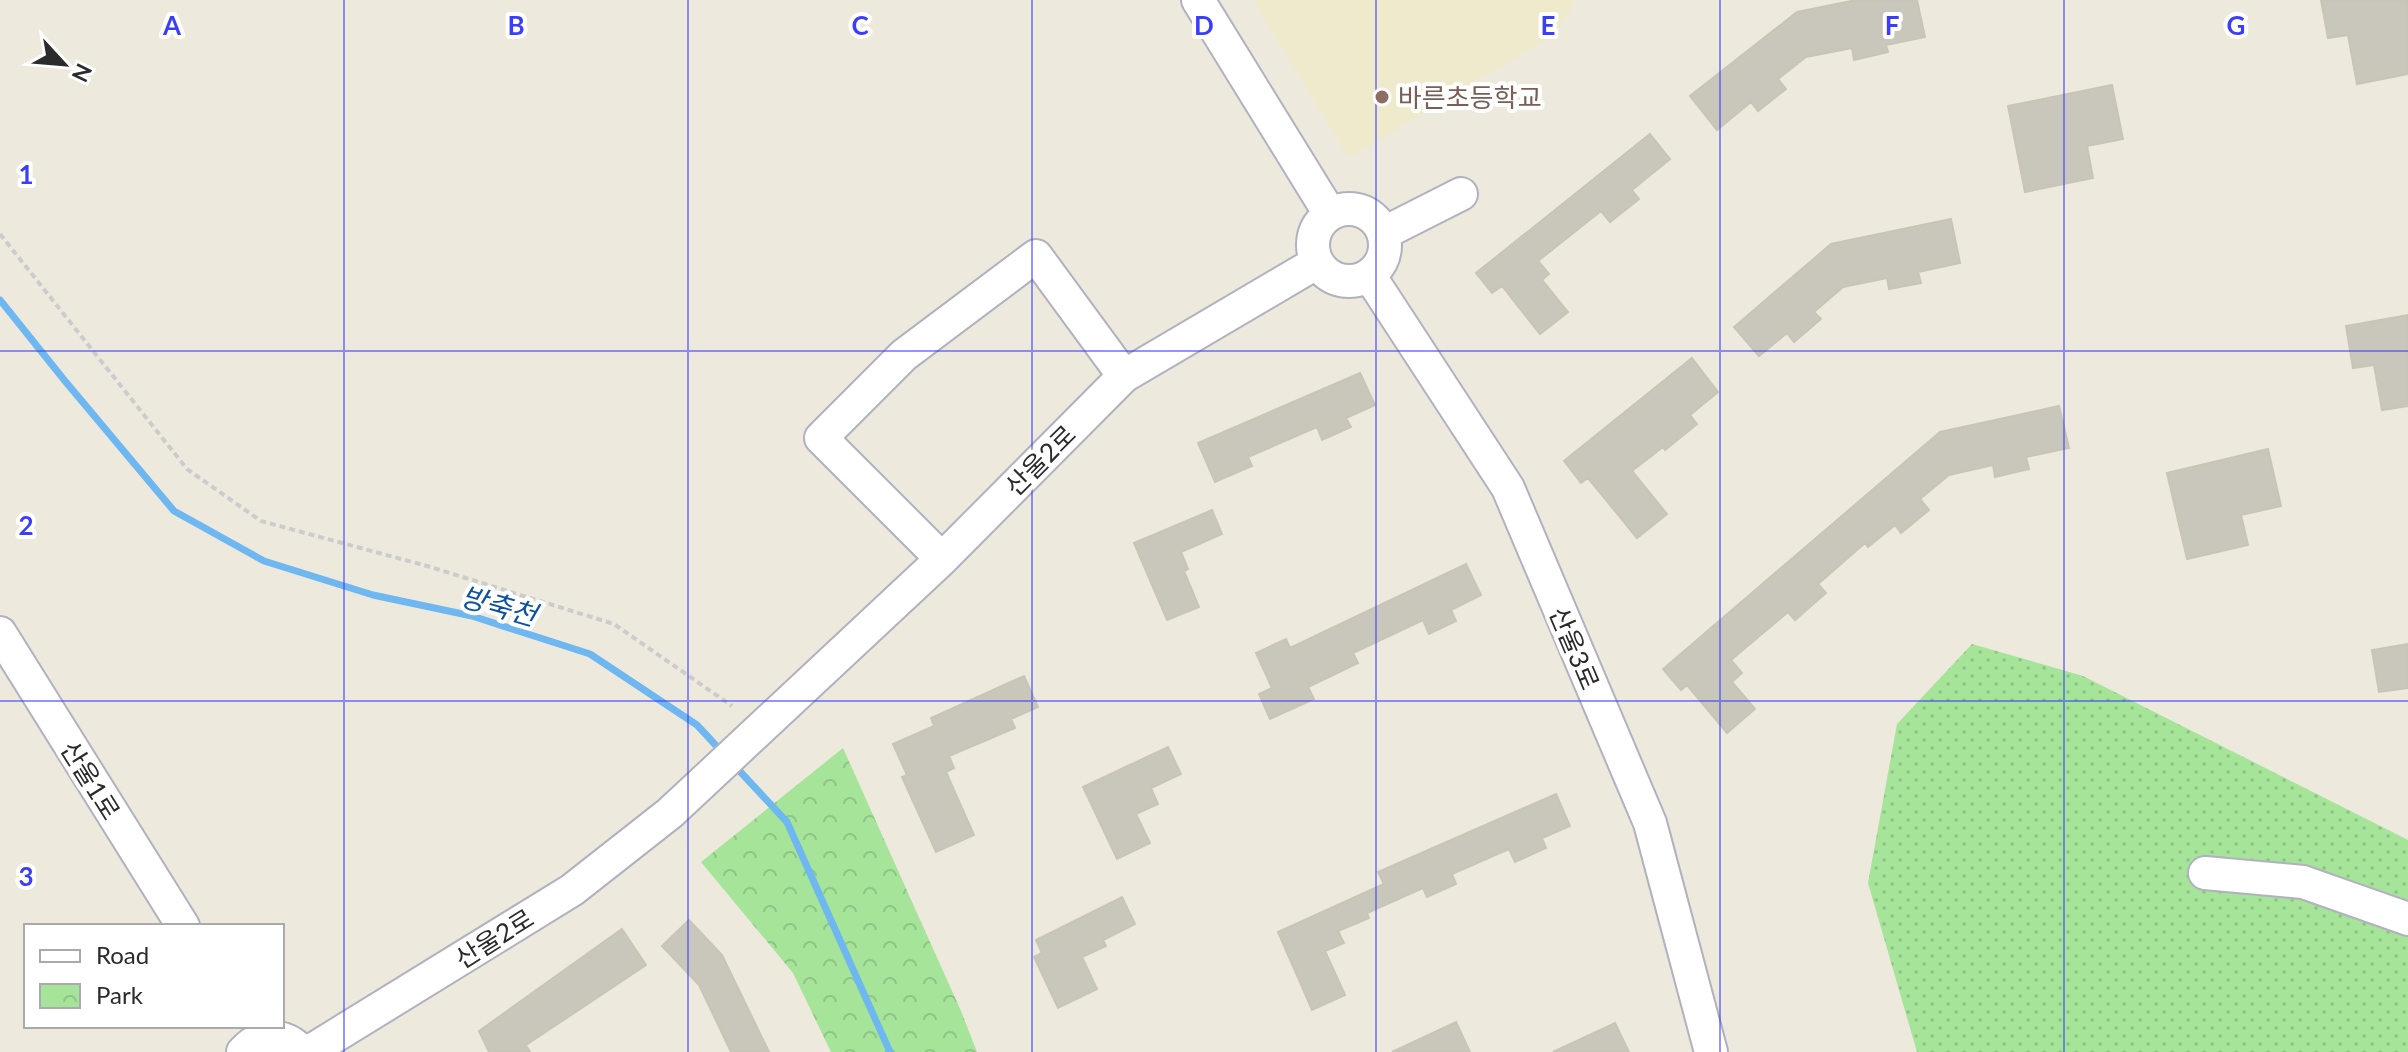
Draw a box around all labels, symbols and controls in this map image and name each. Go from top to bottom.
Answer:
text: A [162,9,182,41]
text: B [507,9,525,41]
text: C [851,9,869,41]
text: D [1194,9,1214,41]
text: E [1541,9,1555,41]
text: F [1885,9,1899,41]
text: G [2227,9,2245,41]
north arrow [24,24,104,104]
text: N [67,59,98,87]
place label: 바른초등학교 [1398,81,1542,113]
marker: 바른초등학교 [1373,88,1391,106]
text: 1 [18,158,34,190]
street label: 산울2로 [998,418,1082,502]
text: 2 [18,509,34,541]
water label: 방축천 [457,578,544,633]
street label: 산울3로 [1543,602,1607,694]
street label: 산울1로 [54,735,128,825]
text: 3 [18,860,34,892]
street label: 산울2로 [449,901,539,975]
legend [24,924,284,1028]
text: Road [96,940,149,969]
text: Park [96,980,144,1009]

